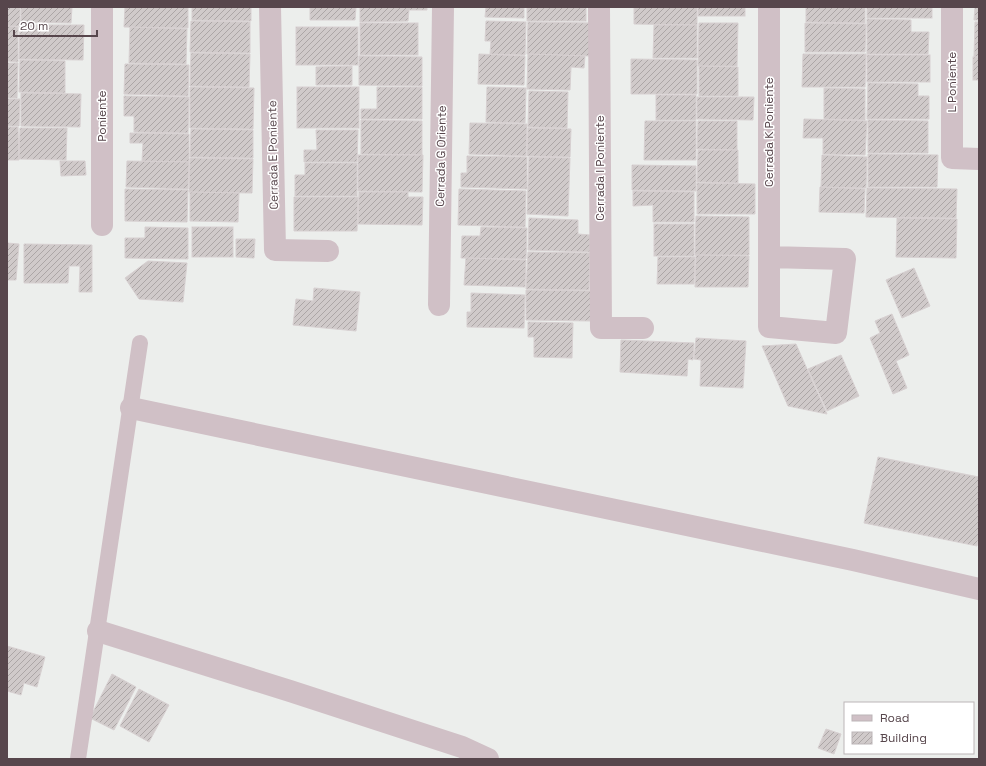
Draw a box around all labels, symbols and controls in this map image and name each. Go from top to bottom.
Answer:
scale bar [14,12,97,38]
text: 20 m [20,18,48,34]
street label: L Poniente [944,52,960,112]
street label: Cerrada K Poniente [761,77,777,187]
street label: Poniente [94,90,110,142]
street label: Cerrada E Poniente [264,100,282,210]
street label: Cerrada G Oriente [432,105,450,207]
street label: Cerrada I Poniente [592,115,608,221]
legend [844,702,974,754]
text: Road [880,710,909,726]
text: Building [880,730,927,746]

